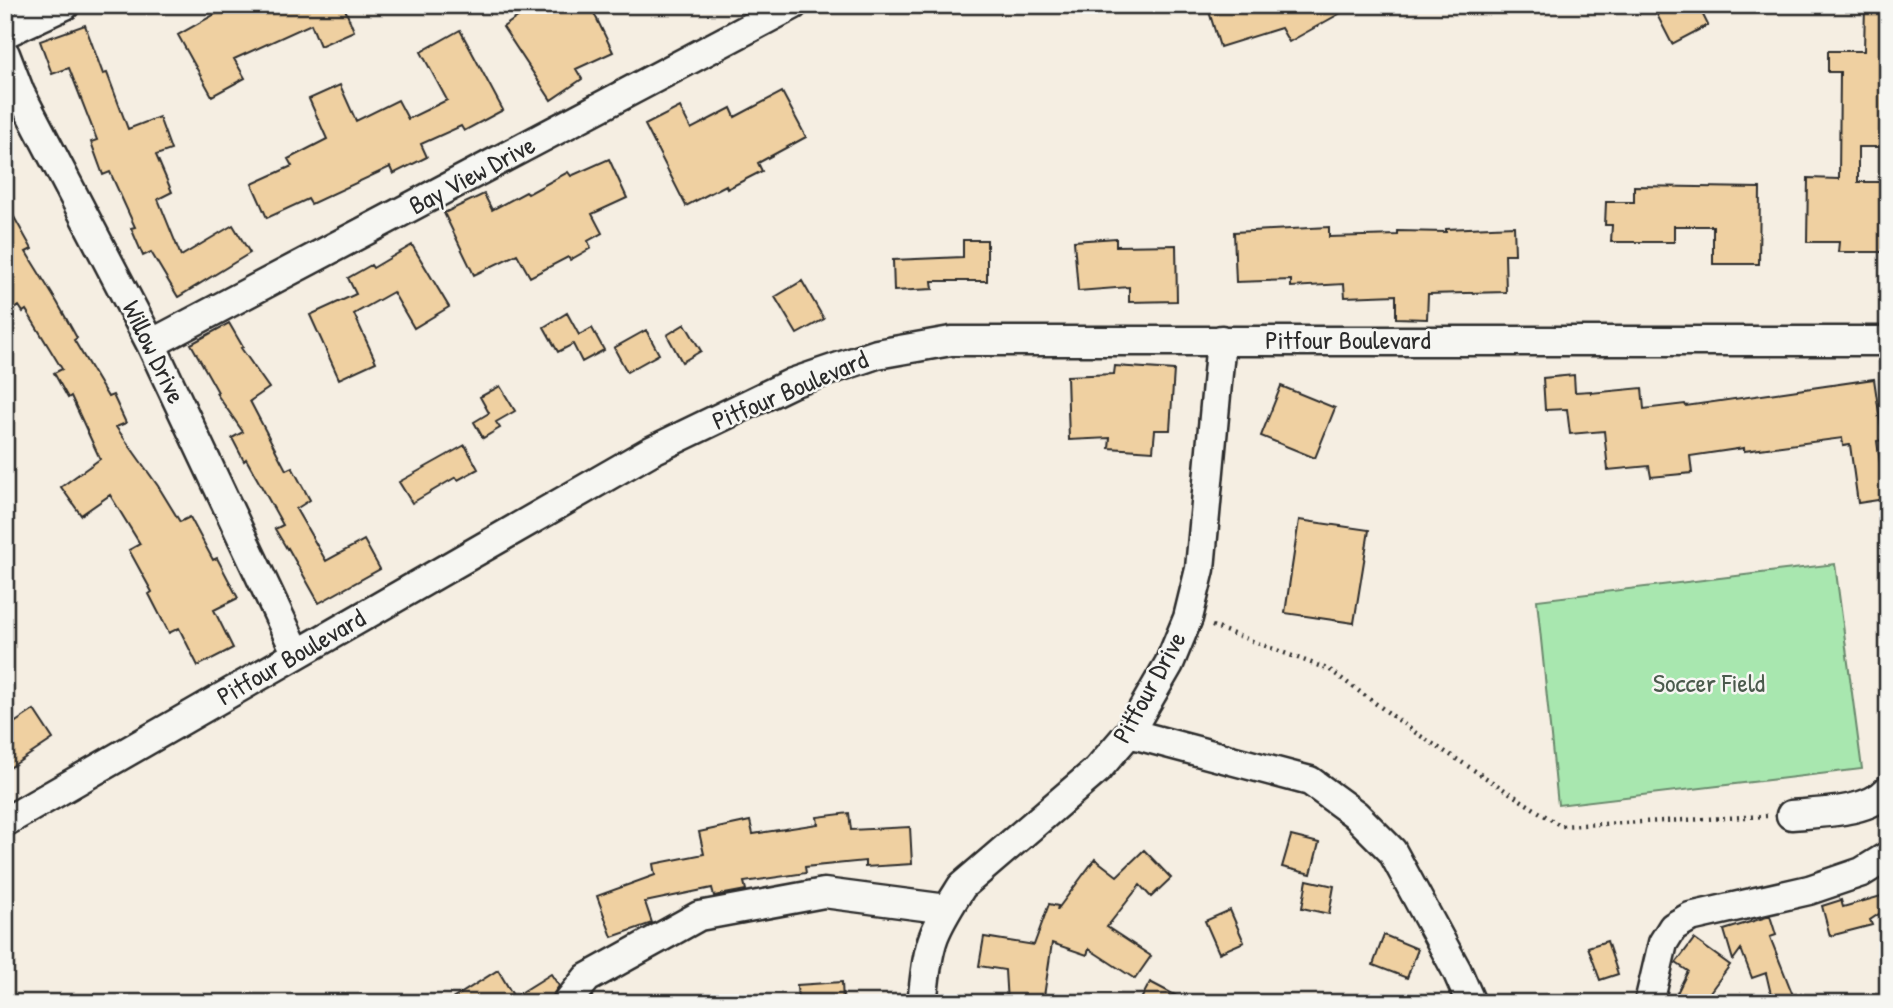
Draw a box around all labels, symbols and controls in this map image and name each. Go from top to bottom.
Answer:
street label: Bay View Drive [403,127,541,222]
street label: Willow Drive [115,294,194,409]
street label: Pitfour Boulevard [1265,322,1431,357]
street label: Pitfour Boulevard [707,341,873,438]
street label: Pitfour Boulevard [210,600,371,713]
street label: Pitfour Drive [1104,625,1194,749]
park label: Soccer Field [1653,665,1765,700]

